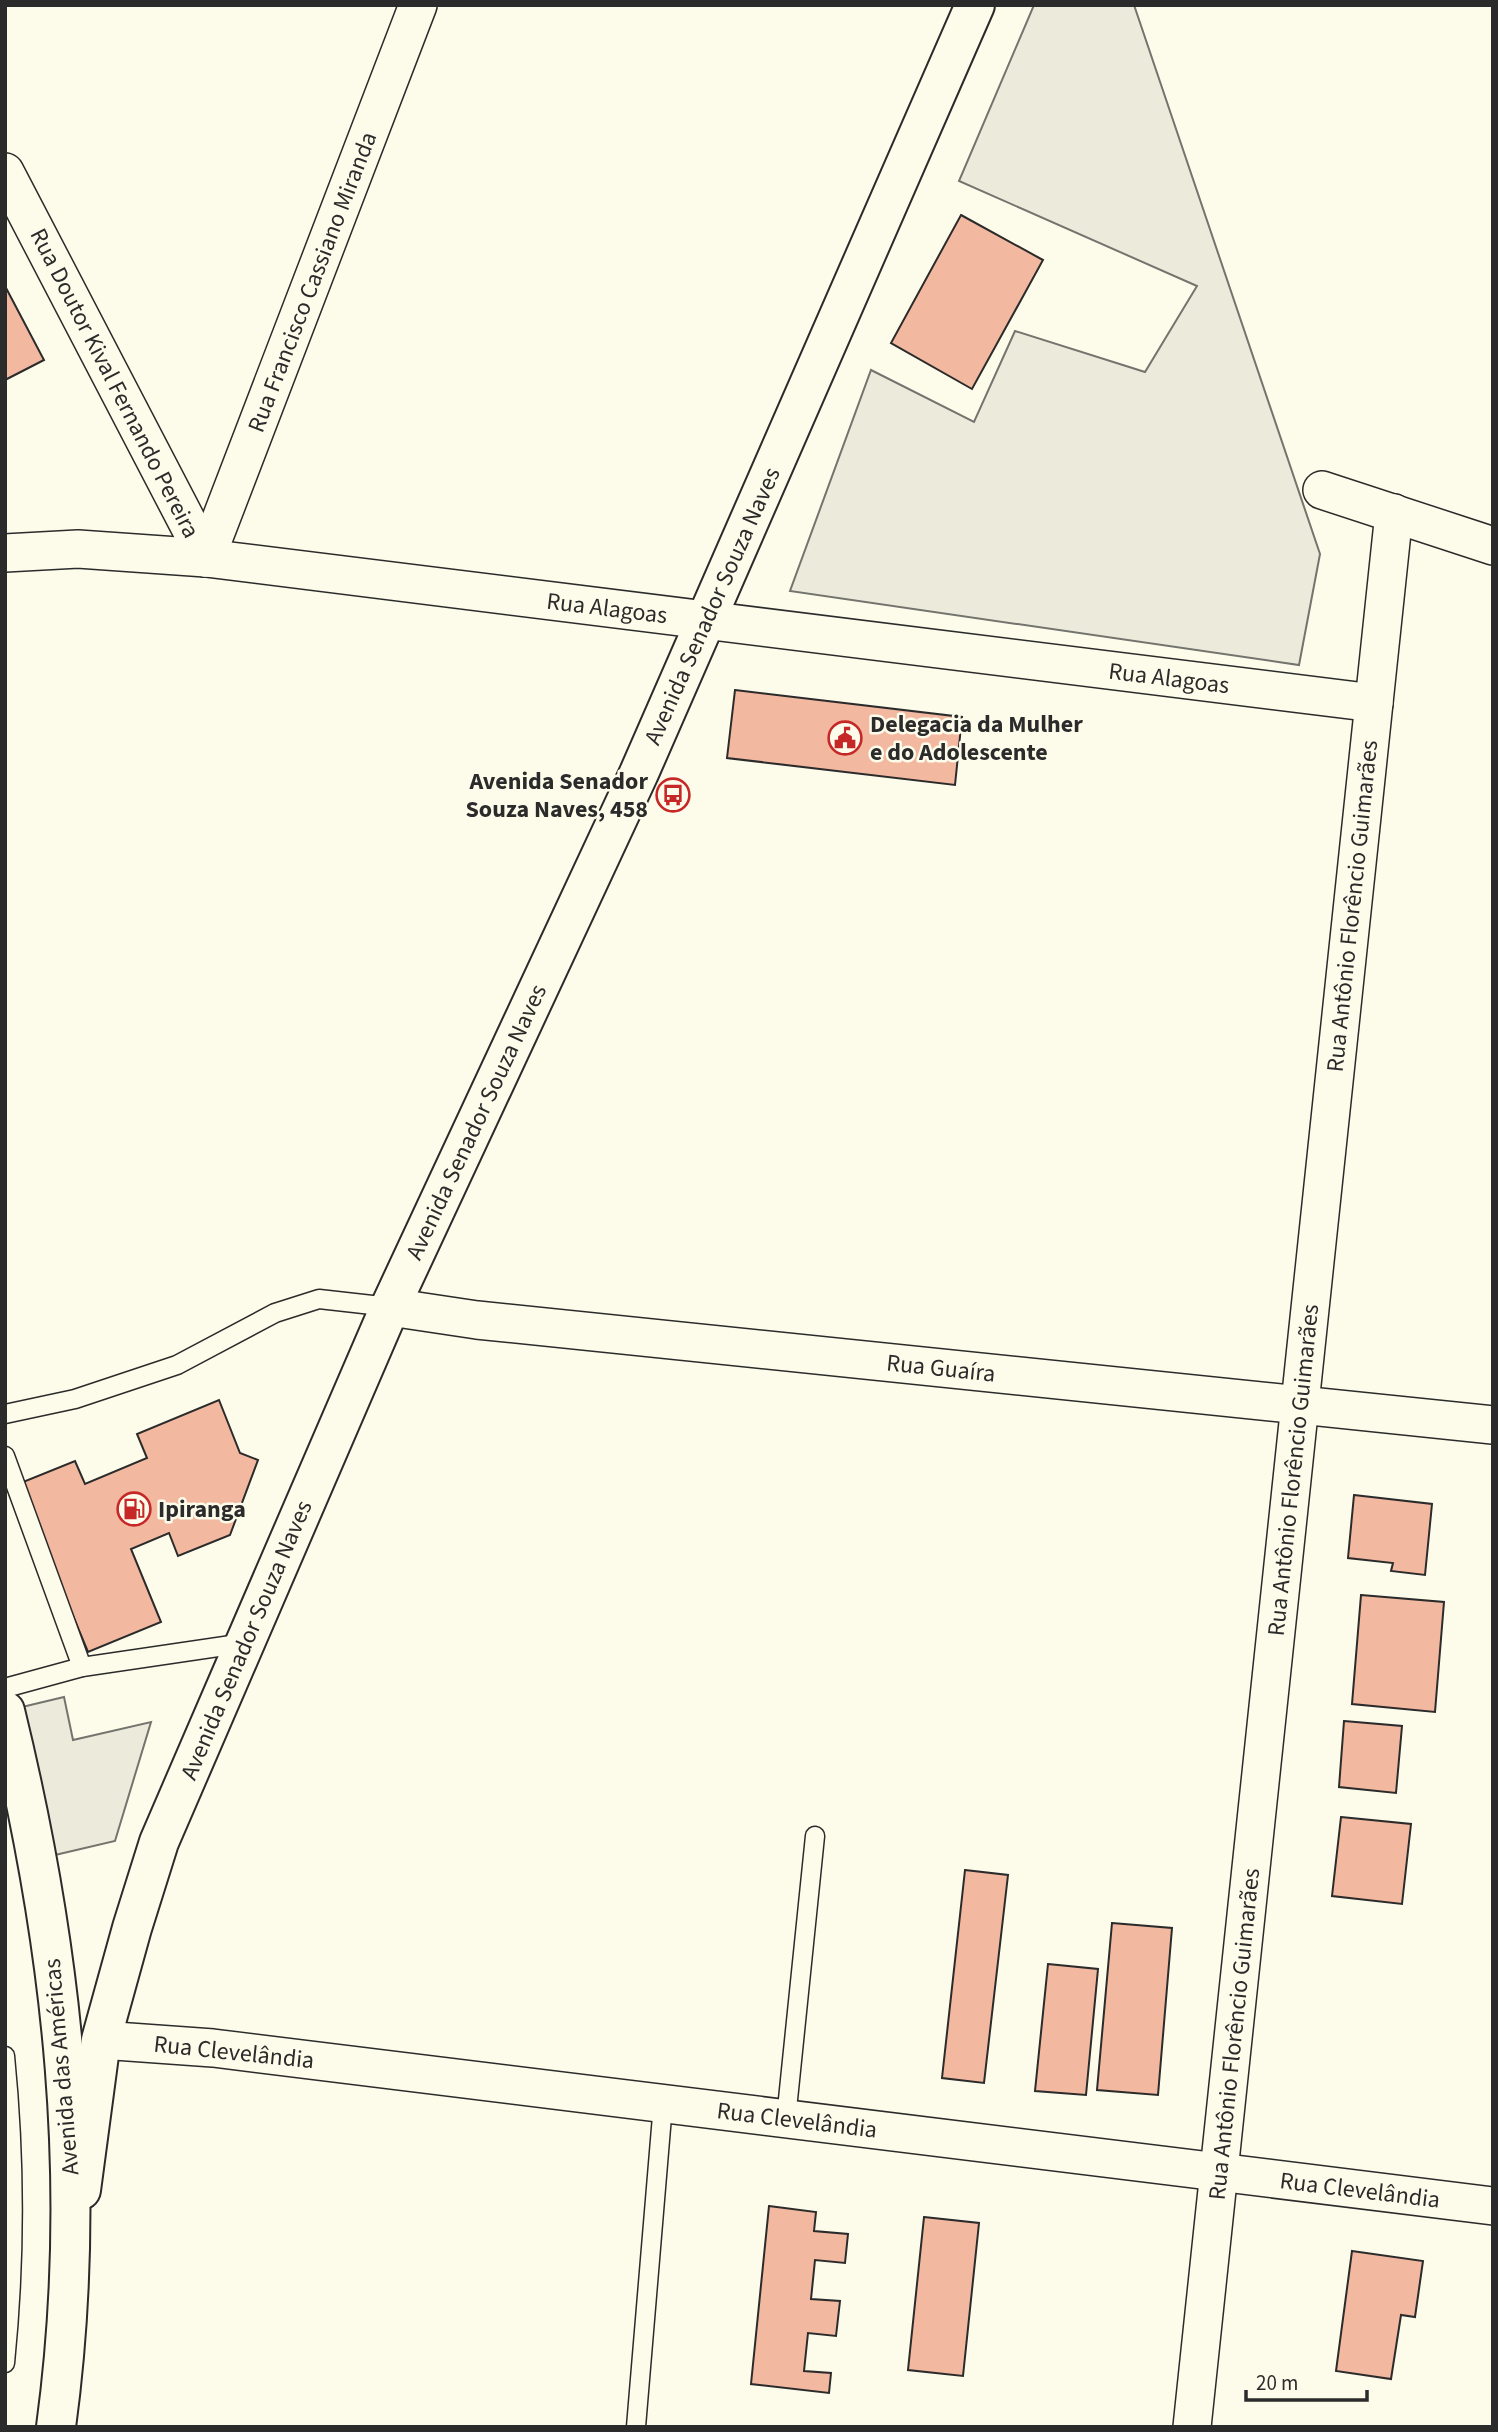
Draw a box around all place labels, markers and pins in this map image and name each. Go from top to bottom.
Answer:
place label: Delegacia da Mulher e do Adolescente [870,707,1083,770]
public building icon: Delegacia da Mulher e do Adolescente [826,719,864,757]
place label: Avenida Senador Souza Naves, 458 [465,764,648,827]
bus stop icon: Avenida Senador Souza Naves, 458 [654,776,692,814]
fuel station icon: Ipiranga [115,1490,153,1528]
place label: Ipiranga [158,1492,246,1527]

